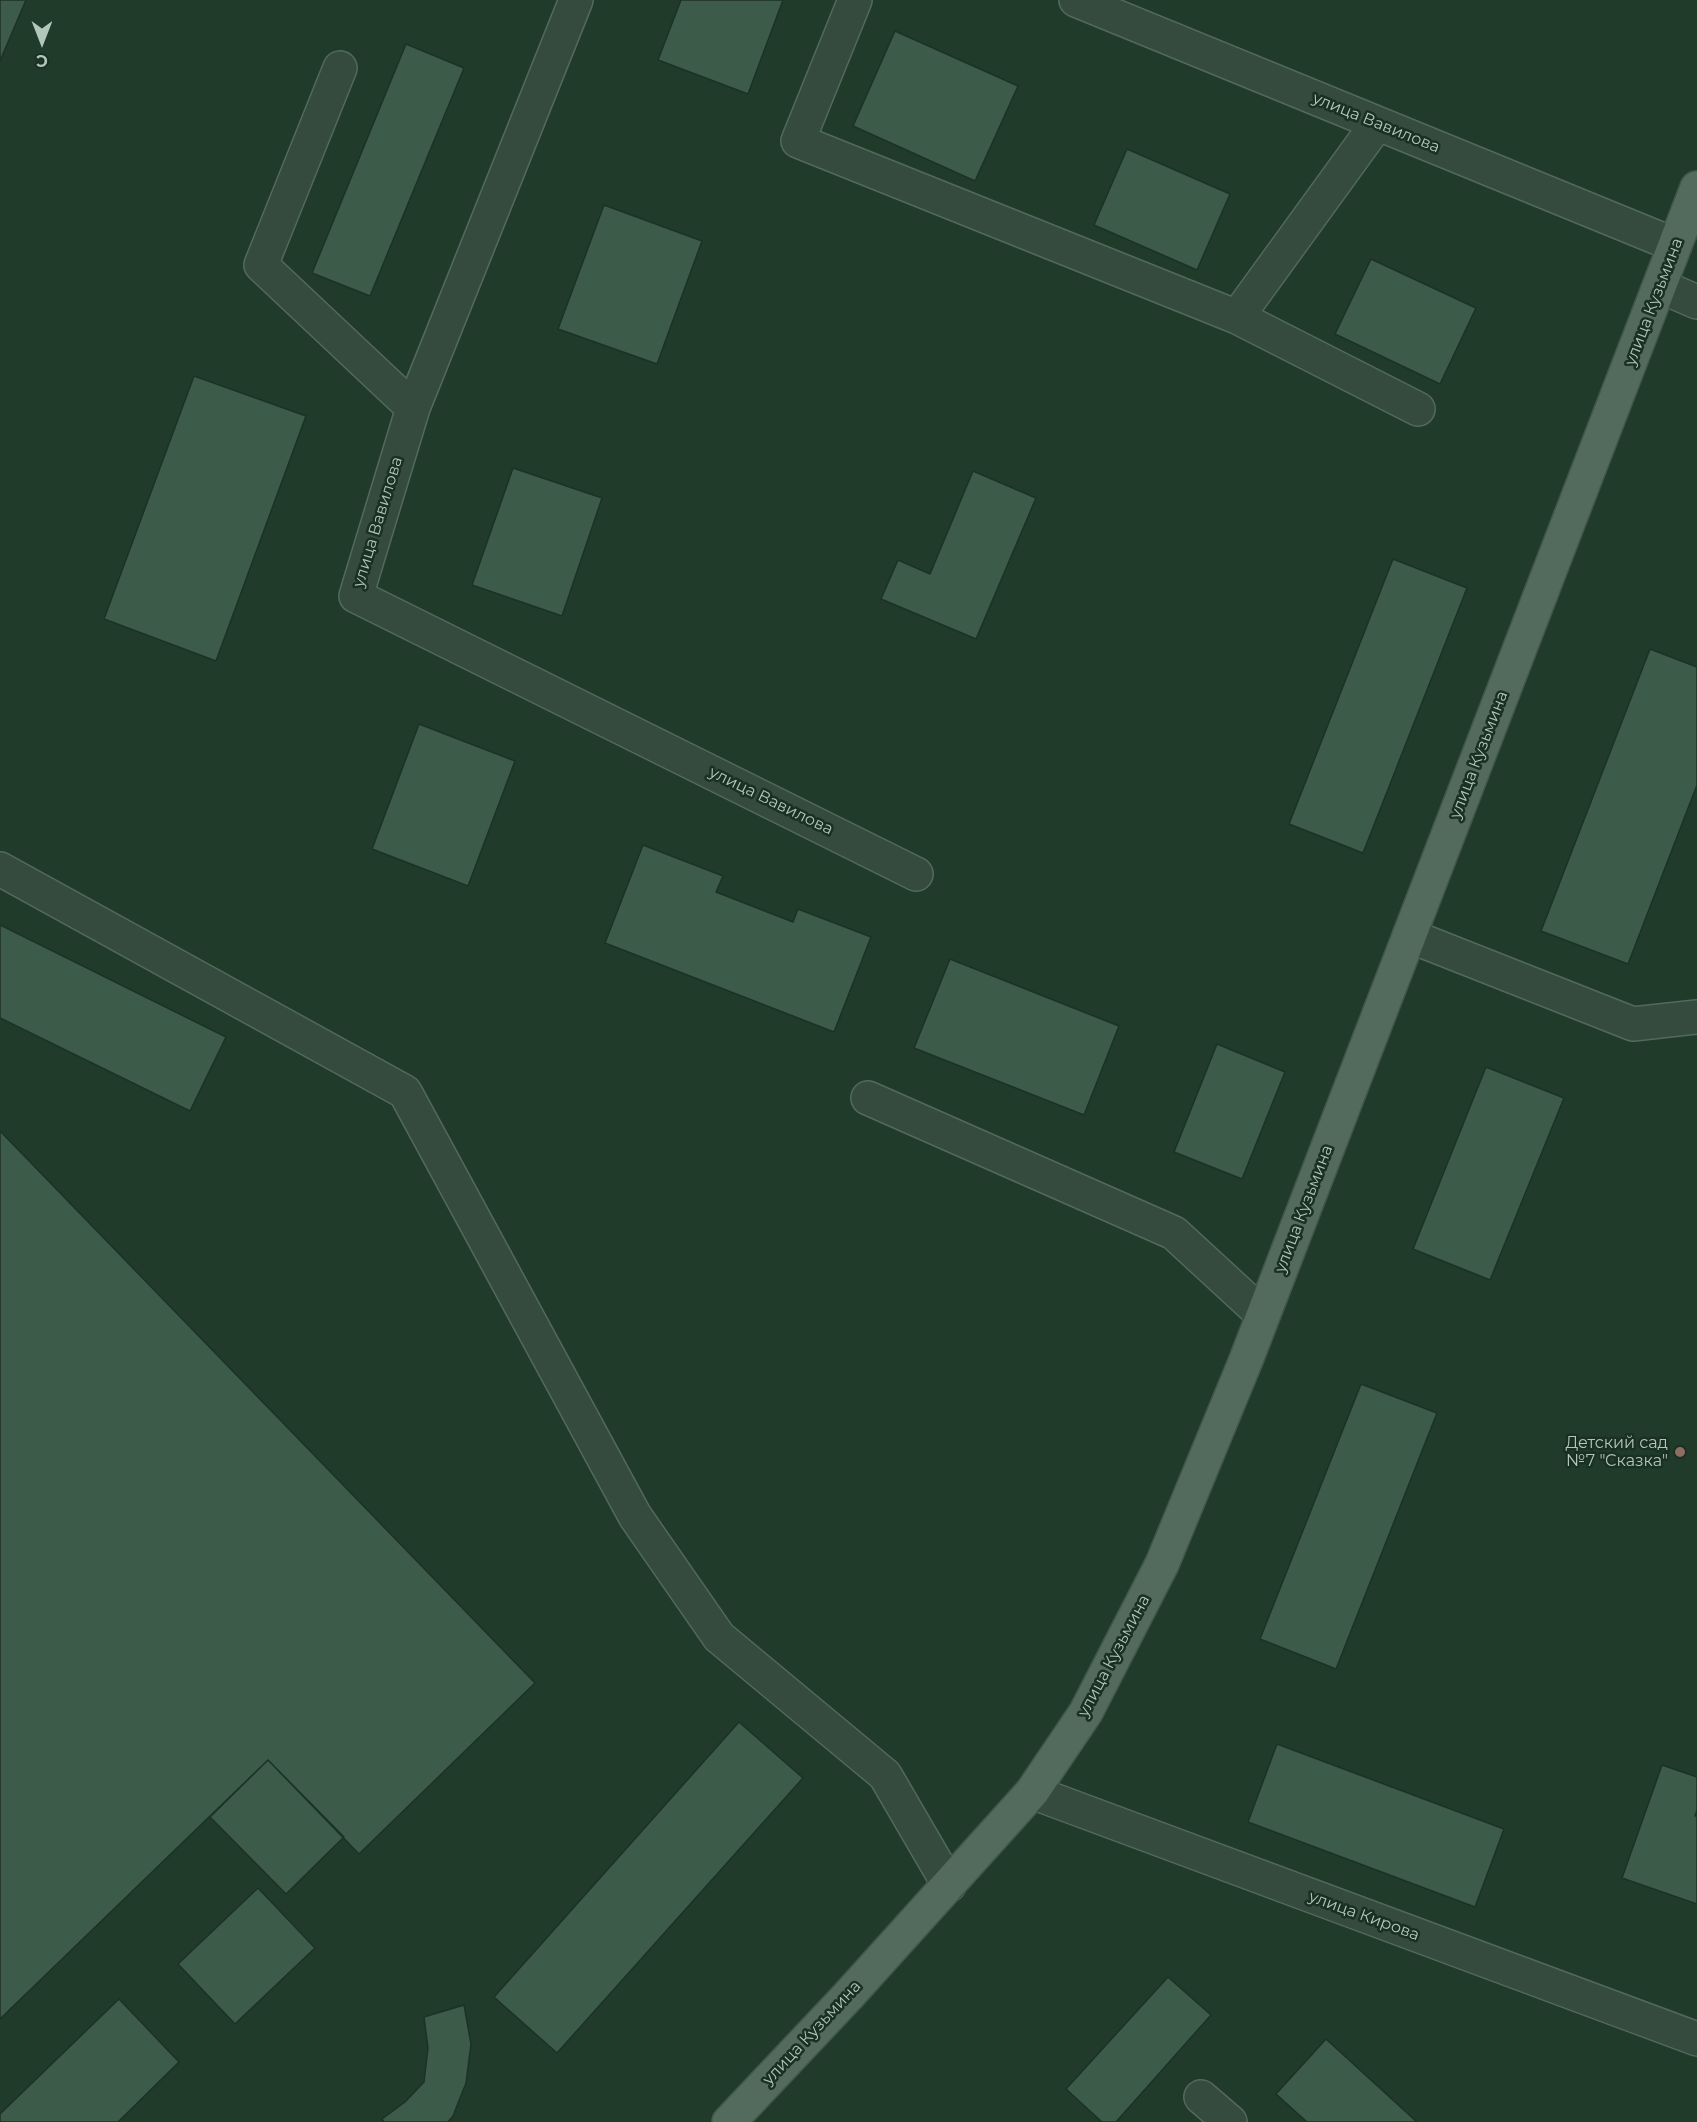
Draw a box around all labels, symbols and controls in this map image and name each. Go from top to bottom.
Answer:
north arrow [12,12,72,72]
text: С [36,51,48,70]
street label: улица Вавилова [1310,89,1442,157]
street label: улица Кузьмина [1621,235,1687,369]
street label: улица Вавилова [349,454,407,590]
street label: улица Кузьмина [1446,688,1512,822]
street label: улица Вавилова [706,763,836,839]
street label: улица Кузьмина [1271,1142,1337,1276]
place label: Детский сад №7 "Сказка" [1566,1433,1668,1471]
marker: Детский сад №7 "Сказка" [1673,1445,1687,1459]
street label: улица Кузьмина [1074,1592,1154,1720]
street label: улица Кирова [1306,1887,1422,1945]
street label: улица Кузьмина [759,1977,865,2089]

